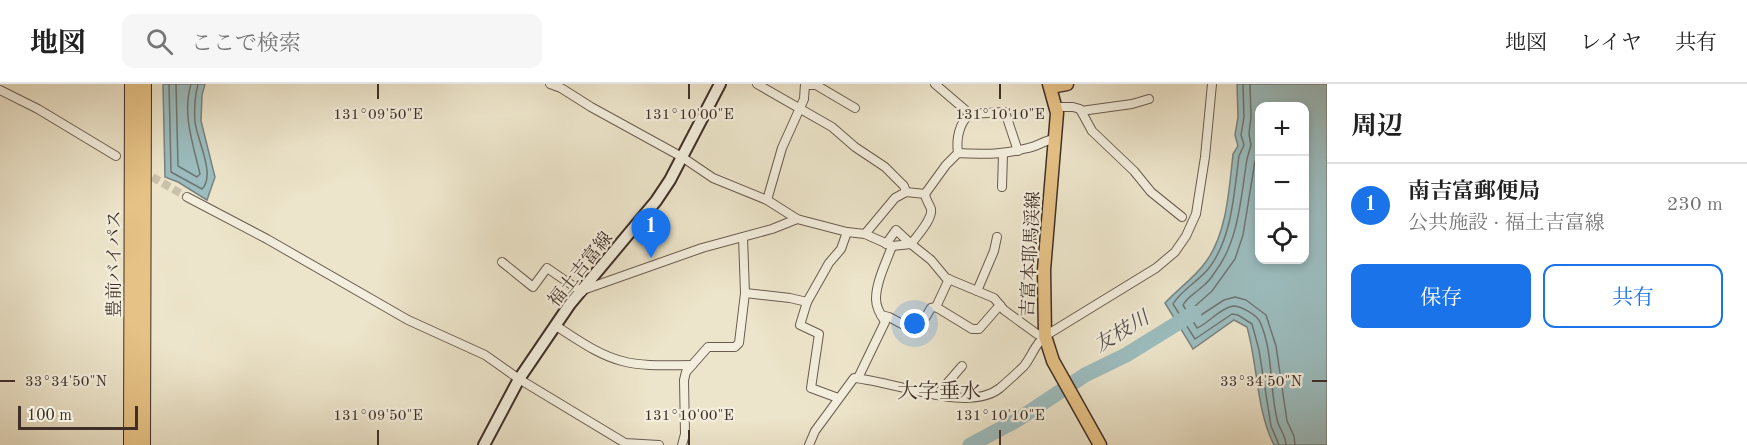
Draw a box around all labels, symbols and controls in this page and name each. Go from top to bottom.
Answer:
search box [122,14,542,68]
icon: search [143,25,176,58]
text: 地図 [30,31,86,59]
text: ここで検索 [191,33,301,55]
text: 地図 [1505,33,1547,54]
text: レイヤ [1580,33,1642,54]
text: 共有 [1675,33,1717,54]
map controls [1255,102,1309,264]
button: + [1255,102,1309,156]
text: 131°09'50"E [333,108,423,123]
text: 131°10'00"E [644,108,734,123]
text: 131°10'10"E [955,108,1045,123]
text: 周辺 [1351,114,1403,140]
button: − [1255,156,1309,210]
text: 南吉富郵便局 [1408,181,1540,203]
street label: 吉富本耶馬渓線 [1017,191,1043,317]
text: 1 [1365,195,1376,215]
text: 230 m [1667,195,1723,215]
pin: 1 [632,208,670,258]
street label: 豊前バイパス [104,210,124,318]
button: locate [1255,210,1309,264]
text: 公共施設 · 福土吉富線 [1408,214,1605,234]
street label: 福土吉富線 [544,228,616,310]
button: 保存 [1351,264,1531,328]
button: 共有 [1543,264,1723,328]
water label: 友枝川 [1090,306,1155,357]
your location [900,309,929,338]
text: 33°34'50"N [25,375,107,390]
text: 33°34'50"N [1220,375,1302,390]
district label: 大字垂水 [897,380,981,403]
scale bar [18,403,138,430]
text: 100 m [27,408,72,424]
text: 131°09'50"E [333,409,423,424]
text: 131°10'00"E [644,409,734,424]
text: 131°10'10"E [955,409,1045,424]

